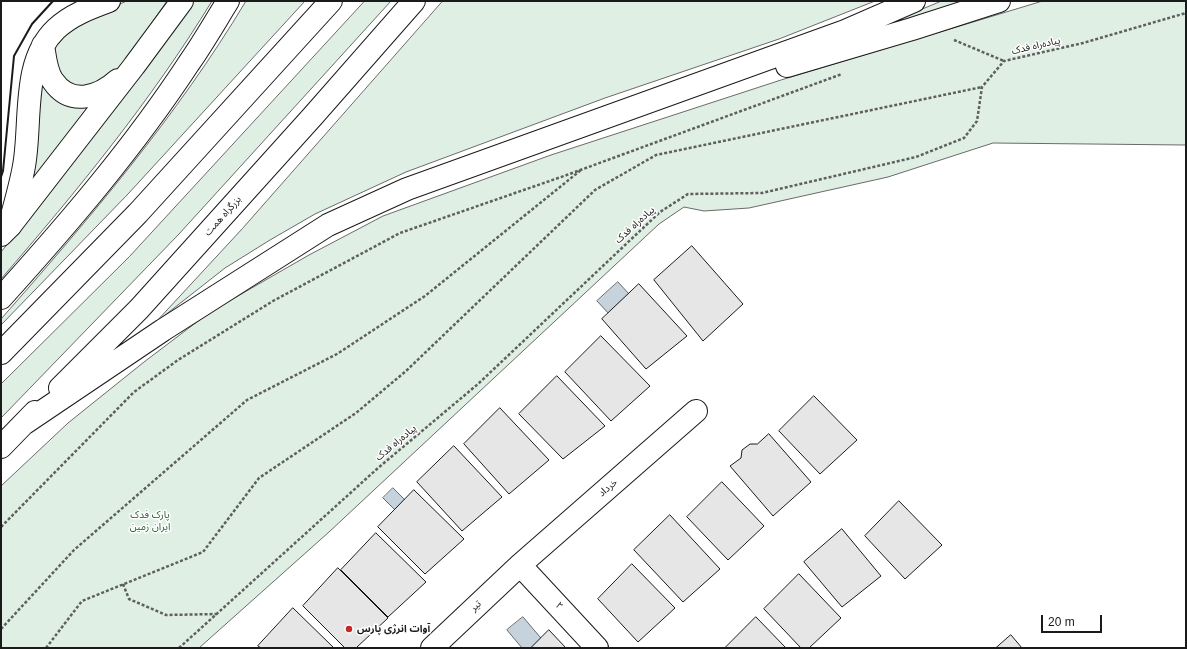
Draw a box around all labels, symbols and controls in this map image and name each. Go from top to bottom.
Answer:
street label: پیاده‌راه فدک [1010,35,1062,57]
street label: بزرگراه همت [202,194,244,238]
street label: پیاده‌راه فدک [613,204,657,246]
street label: پیاده‌راه فدک [373,422,419,464]
street label: خرداد [596,476,620,500]
park label: پارک فدک ایران زمین [130,509,170,532]
street label: تیر [468,598,484,614]
street label: ۲ [553,600,565,612]
scale bar [1043,607,1104,633]
text: 20 m [1048,615,1075,629]
place label: آوات انرژی پارس [357,623,430,635]
marker: آوات انرژی پارس [344,624,354,634]

